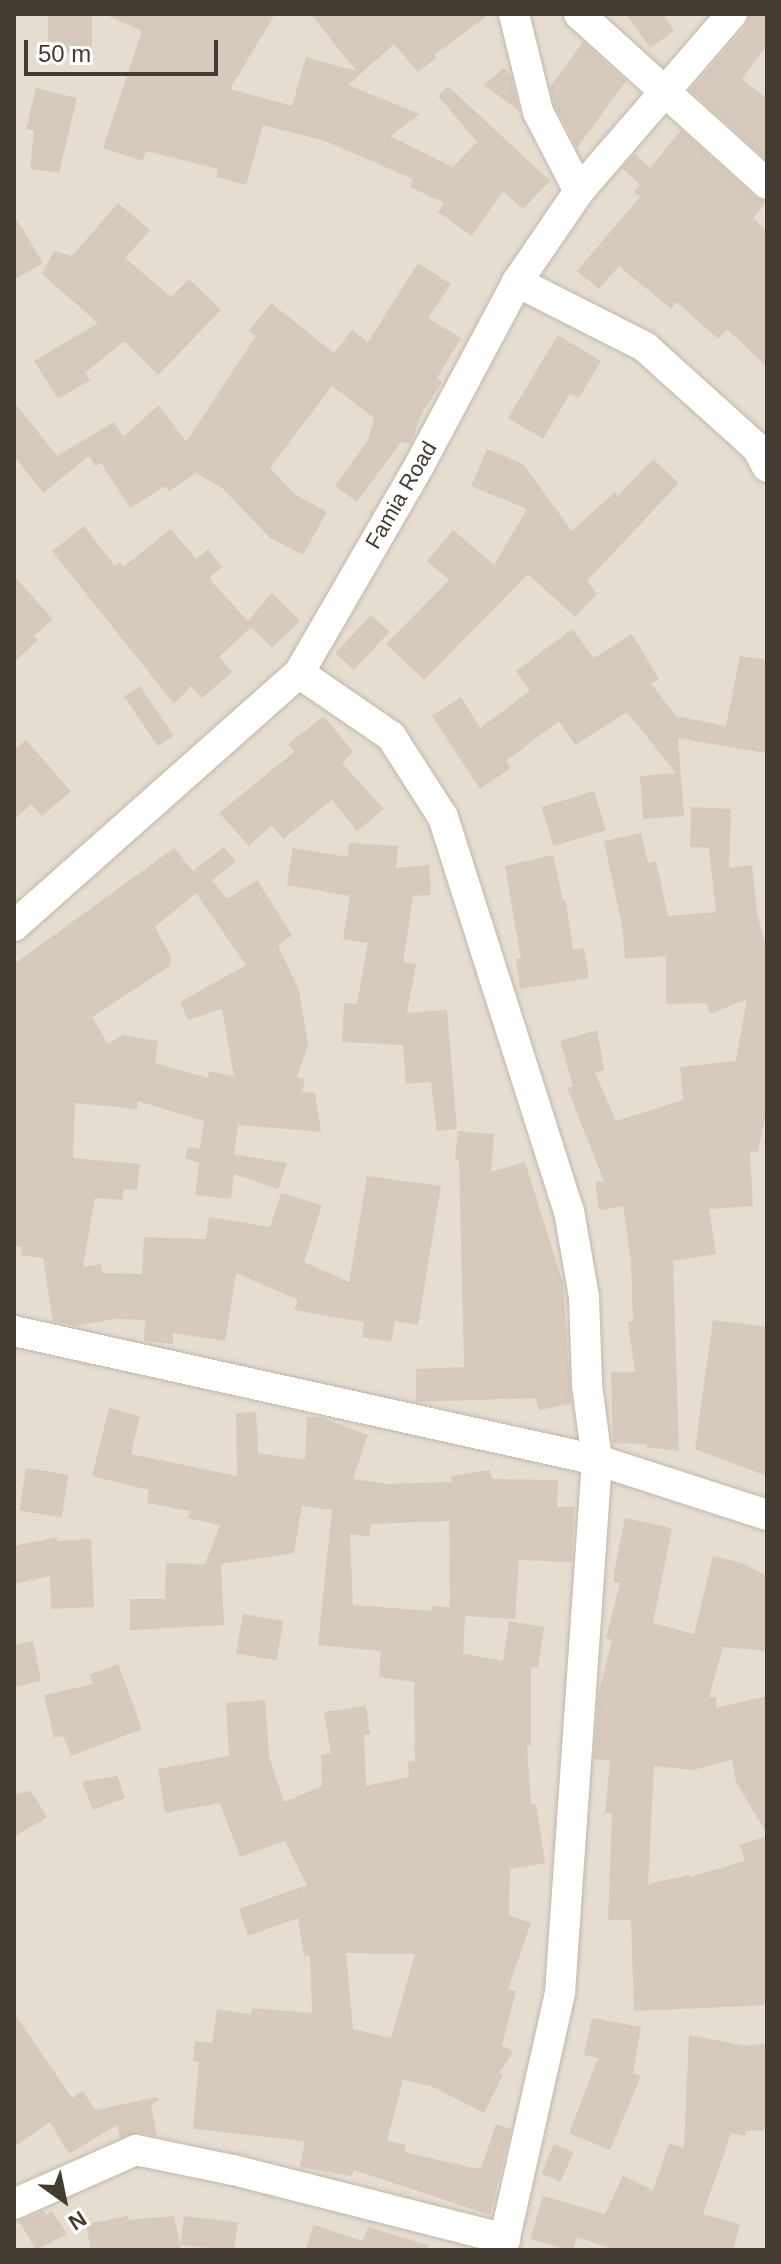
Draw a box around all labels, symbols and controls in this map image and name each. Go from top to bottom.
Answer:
scale bar [28,24,222,74]
text: 50 m [38,40,91,67]
street label: Famia Road [360,437,442,553]
north arrow [24,2160,104,2240]
text: N [64,2206,91,2235]

